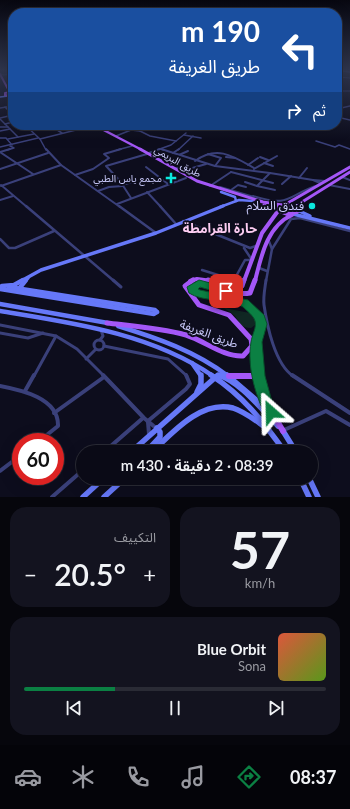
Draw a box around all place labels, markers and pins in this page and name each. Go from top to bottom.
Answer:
place label: مجمع ياس الطبي [93,172,162,186]
marker: مجمع ياس الطبي [165,172,177,184]
place label: فندق السلام [247,198,304,215]
marker: فندق السلام [307,201,317,211]
pin [209,274,243,308]

